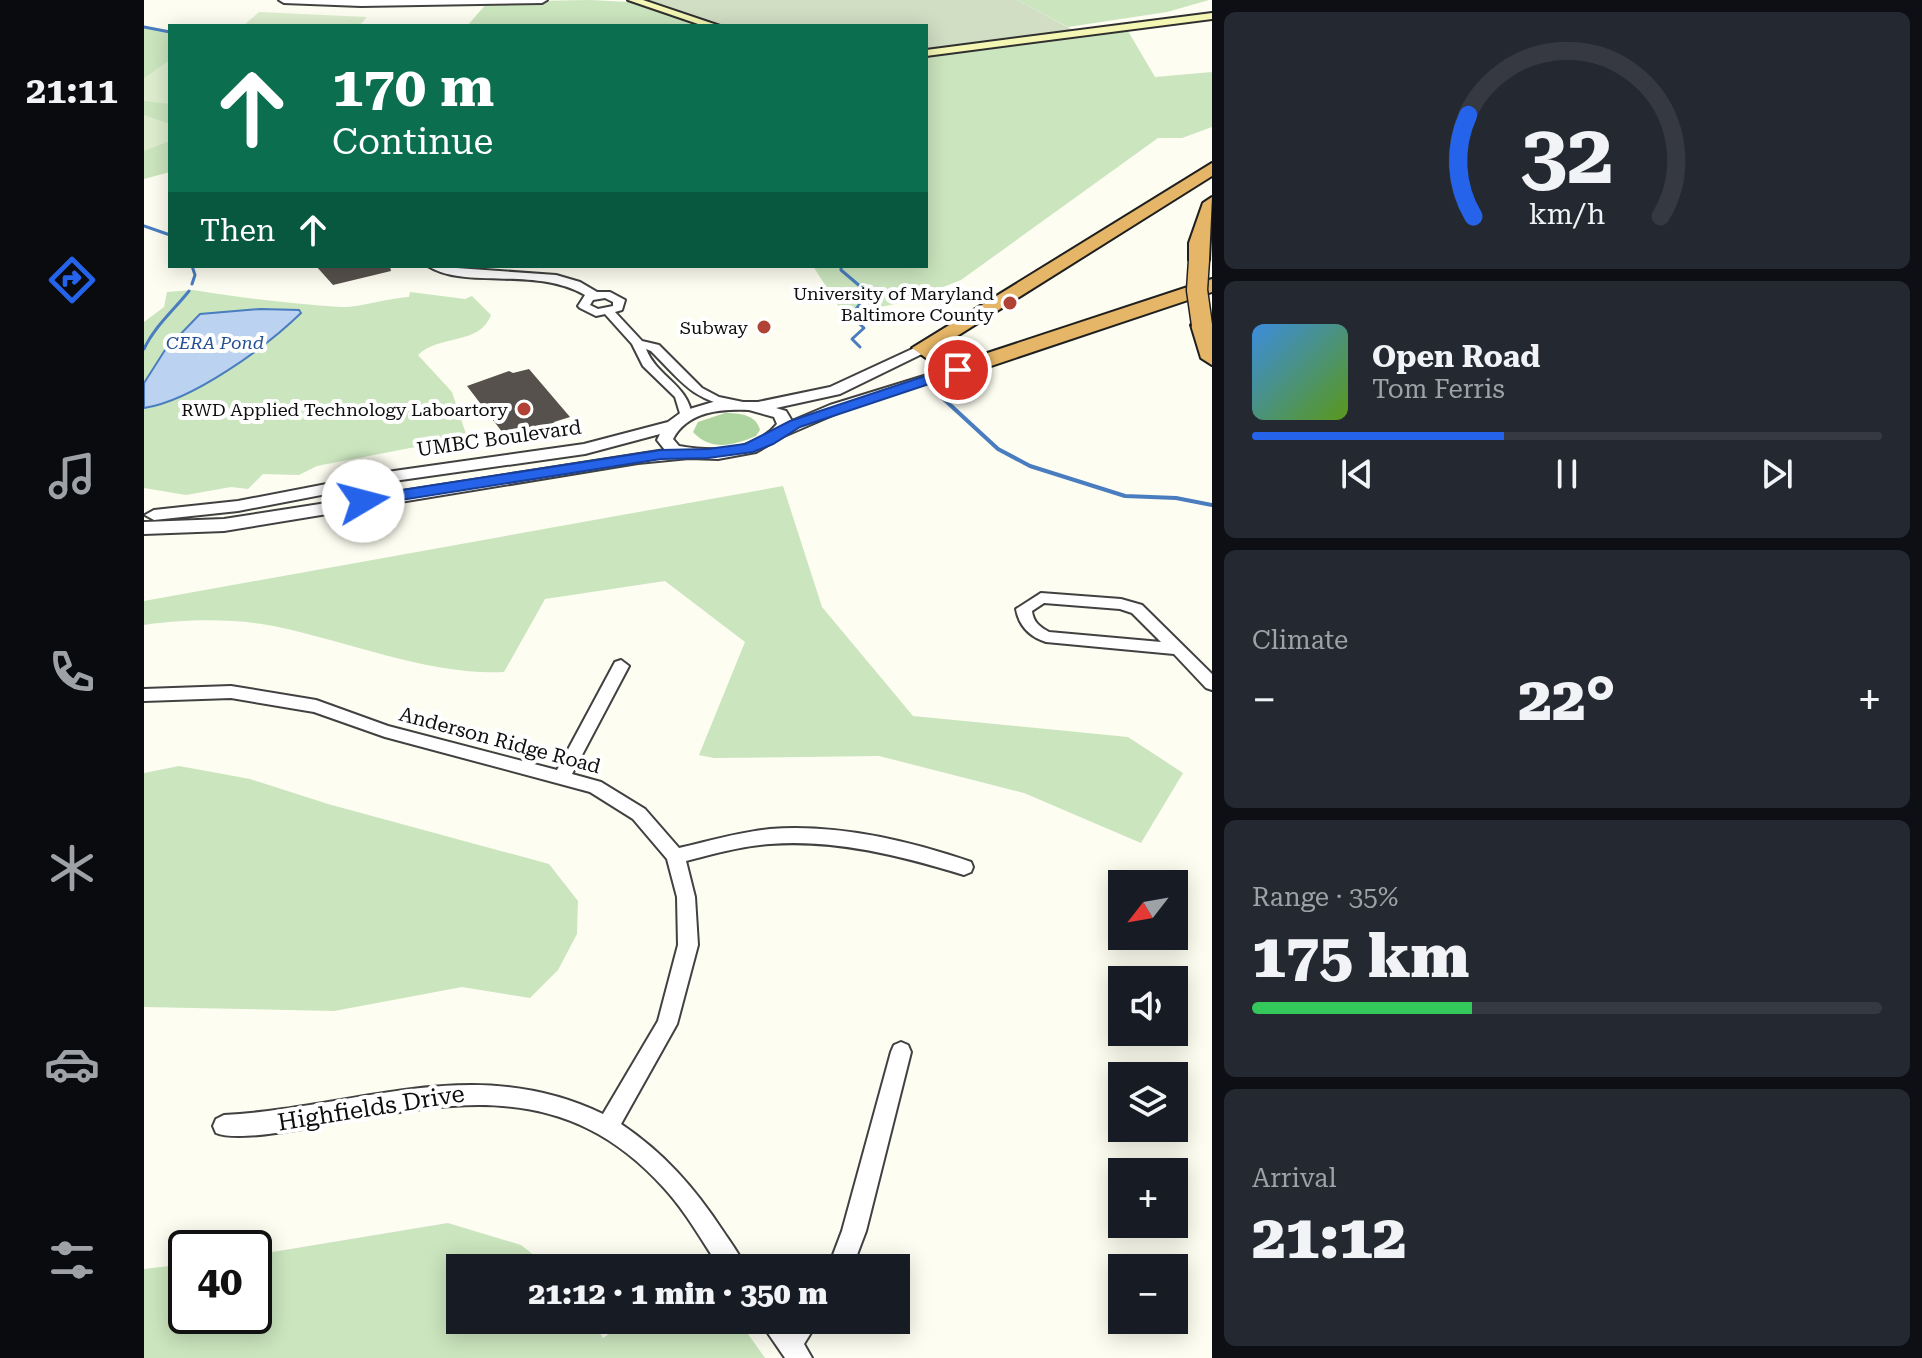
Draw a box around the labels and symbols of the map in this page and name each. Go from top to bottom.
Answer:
place label: University of Maryland Baltimore County [793,283,994,325]
marker: University of Maryland Baltimore County [1001,294,1019,312]
place label: Subway [680,317,748,338]
marker: Subway [755,318,773,336]
water label: CERA Pond [166,332,264,353]
pin [924,336,992,404]
place label: RWD Applied Technology Laboartory [181,399,508,420]
marker: RWD Applied Technology Laboartory [515,400,533,418]
street label: UMBC Boulevard [415,415,583,461]
position arrow [321,459,405,543]
street label: Anderson Ridge Road [397,702,604,779]
north arrow [1108,870,1188,950]
street label: Highfields Drive [276,1079,466,1137]
speed limit sign: 40 [168,1230,272,1334]

